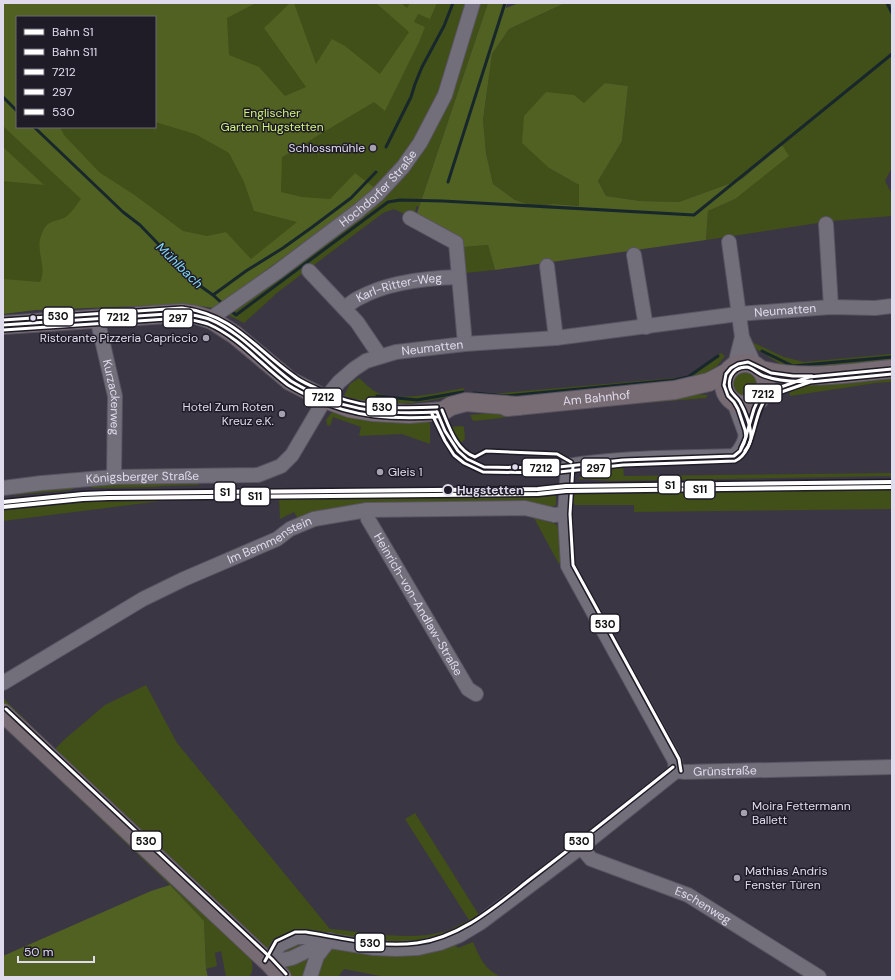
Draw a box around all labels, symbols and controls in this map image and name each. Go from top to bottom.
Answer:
legend [16,16,156,128]
text: Bahn S1 [52,24,93,40]
text: Bahn S11 [52,44,97,60]
text: 7212 [52,64,76,80]
text: 297 [52,84,72,100]
text: 530 [52,104,75,120]
park label: Englischer Garten Hugstetten [220,105,324,135]
place label: Schlossmühle [288,140,365,156]
marker: Schlossmühle [368,143,378,153]
street label: Hochdorfer Straße [336,147,421,230]
water label: Mühlbach [153,239,207,292]
street label: Karl-Ritter-Weg [353,270,443,306]
street label: Neumatten [754,300,817,321]
line badge: 530 [43,307,74,326]
line badge: 7212 [99,308,137,327]
text: 530 [47,309,69,323]
line badge: 297 [163,309,193,328]
text: 7212 [107,310,129,324]
text: 297 [168,311,188,325]
unlabelled marker [28,313,38,323]
place label: Ristorante Pizzeria Capriccio [40,330,198,346]
marker: Ristorante Pizzeria Capriccio [201,333,211,343]
street label: Neumatten [401,336,464,359]
street label: Kurzackerweg [99,358,123,436]
line badge: 7212 [744,384,782,403]
street label: Am Bahnhof [562,387,631,409]
text: 7212 [752,387,774,401]
line badge: 7212 [304,388,342,407]
text: 7212 [312,390,334,404]
line badge: 530 [366,397,397,416]
place label: Hotel Zum Roten Kreuz e.K. [183,399,274,429]
text: 530 [371,400,393,414]
marker: Hotel Zum Roten Kreuz e.K. [277,409,287,419]
line badge: 7212 [522,458,560,477]
line badge: 297 [581,458,611,478]
text: 7212 [530,461,552,475]
text: 297 [586,461,606,475]
unlabelled marker [510,462,520,472]
place label: Gleis 1 [388,464,422,480]
marker: Gleis 1 [375,467,385,477]
street label: Königsberger Straße [85,468,199,487]
line badge: S1 [658,475,681,494]
text: S1 [665,478,675,492]
line badge: S11 [684,480,715,499]
line badge: S1 [214,482,236,502]
place label: Hugstetten [457,482,523,498]
text: S11 [693,482,707,496]
marker: Hugstetten [442,484,454,496]
text: S1 [220,485,230,499]
line badge: S11 [240,487,270,506]
text: S11 [248,489,262,503]
street label: Im Bemmenstein [225,513,314,568]
street label: Heinrich-von-Andlaw-Straße [370,530,466,679]
line badge: 530 [590,614,620,633]
text: 530 [594,617,616,631]
street label: Grünstraße [693,762,757,780]
place label: Moira Fettermann Ballett [752,798,851,828]
marker: Moira Fettermann Ballett [739,808,749,818]
line badge: 530 [131,831,162,851]
line badge: 530 [564,832,594,851]
text: 530 [135,834,157,848]
text: 530 [568,834,590,848]
place label: Mathias Andris Fenster Türen [745,863,827,893]
marker: Mathias Andris Fenster Türen [732,873,742,883]
street label: Eschenweg [673,883,734,928]
line badge: 530 [355,933,385,952]
text: 530 [359,936,381,950]
scale bar [18,938,94,964]
text: 50 m [24,944,53,960]

